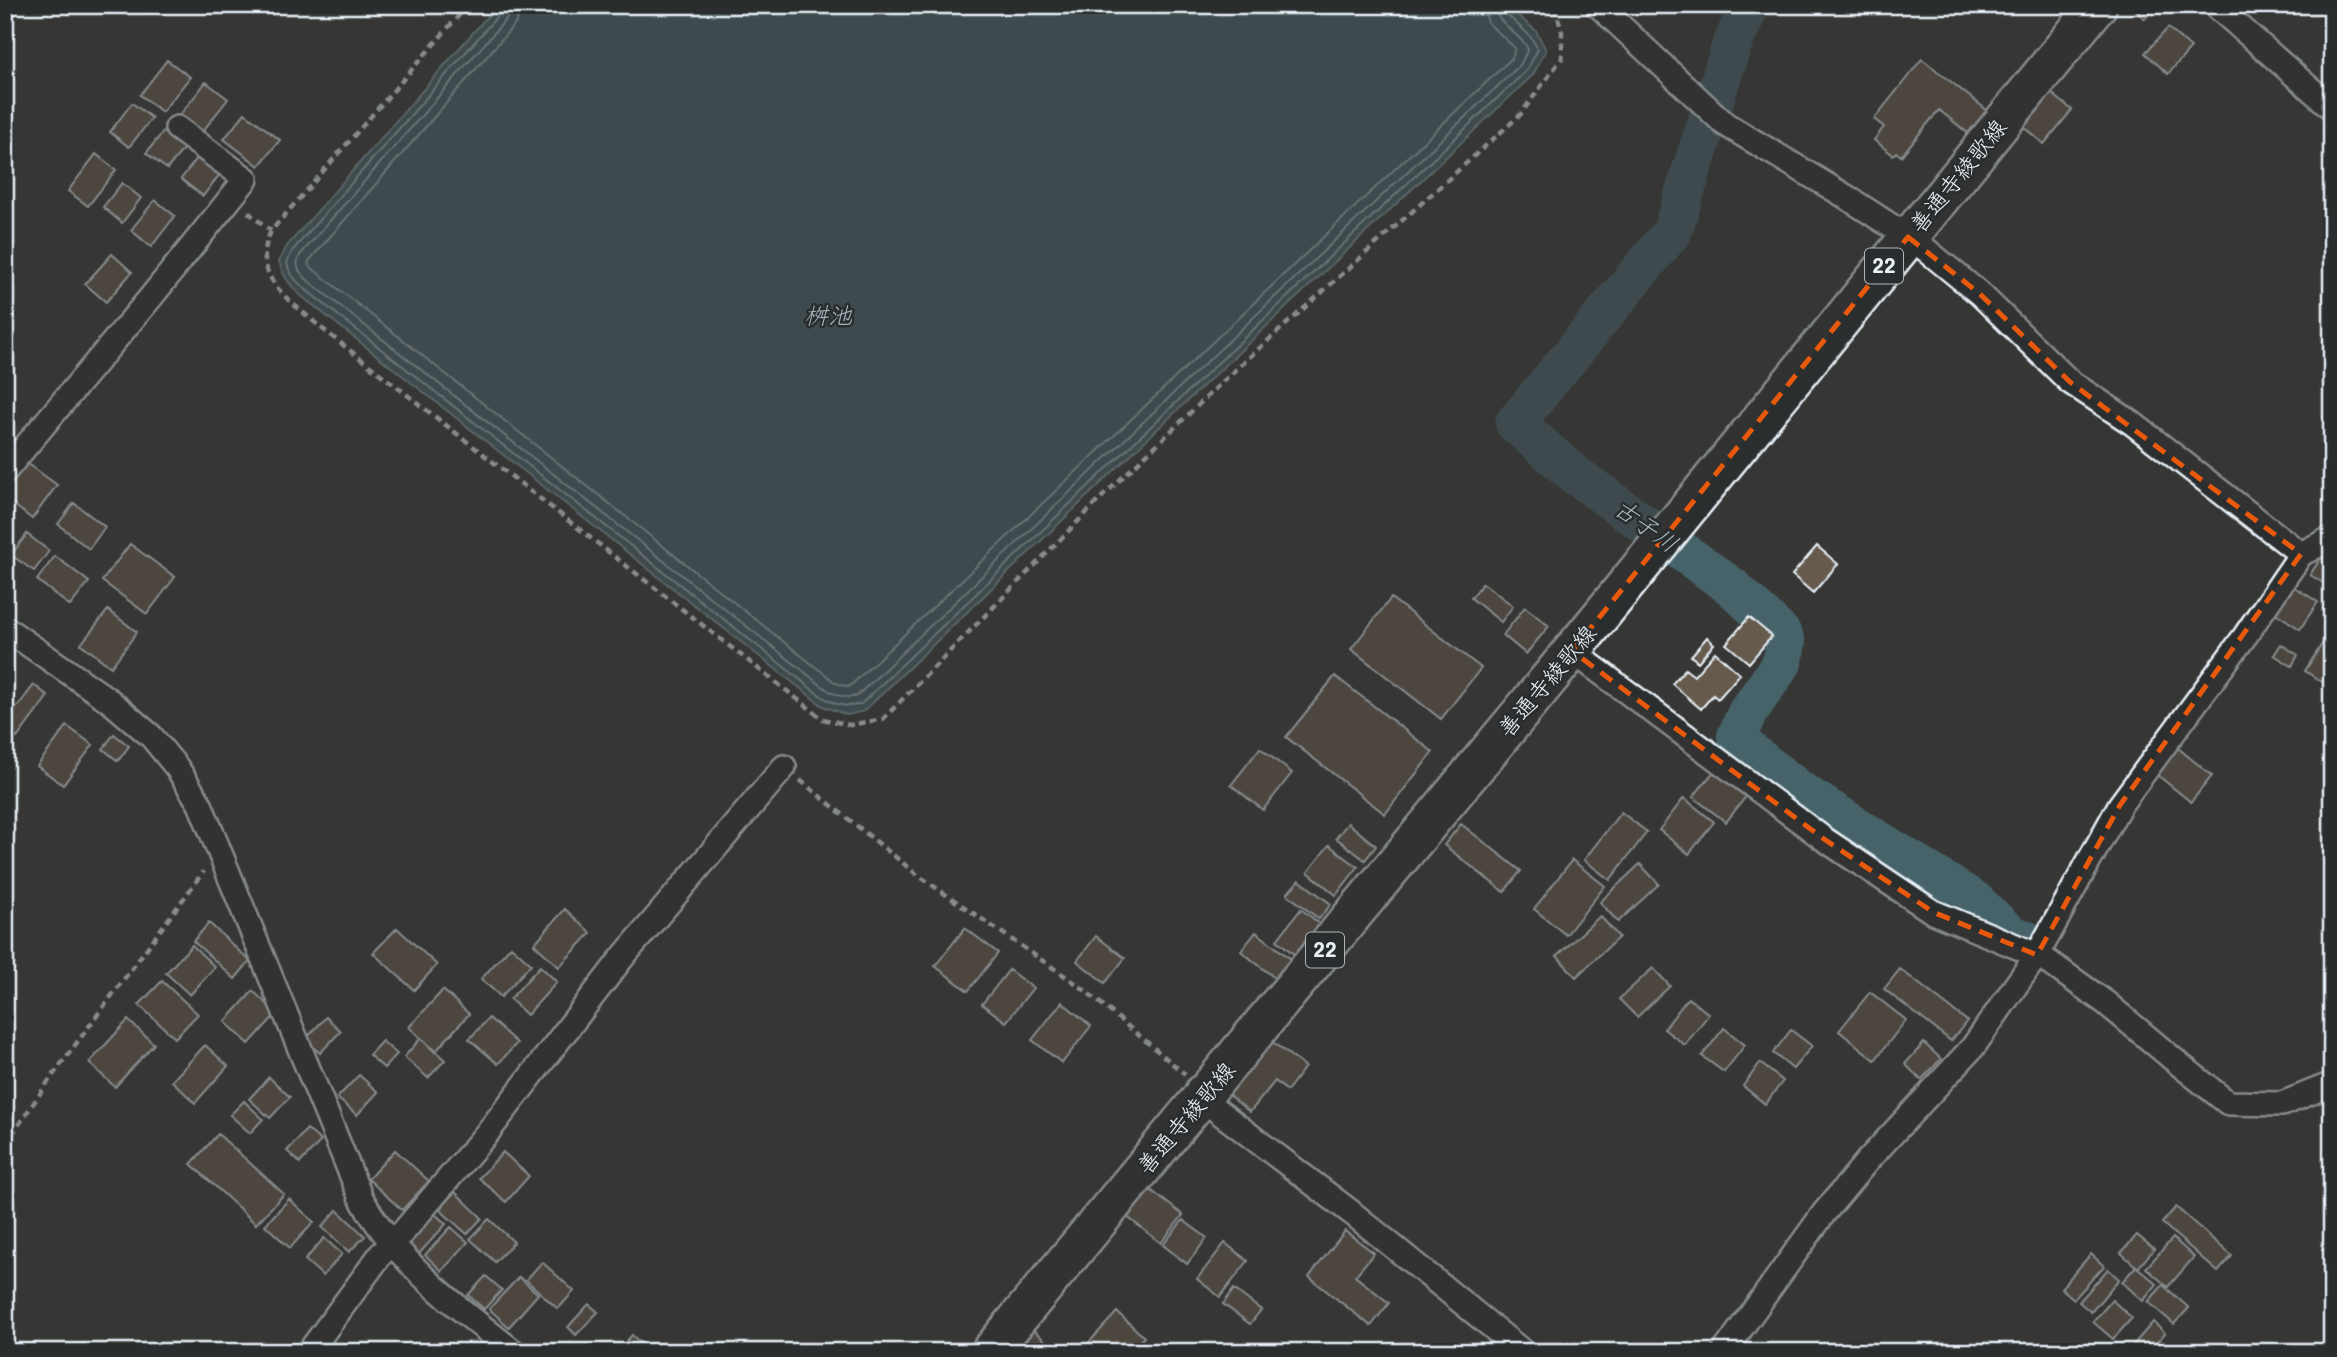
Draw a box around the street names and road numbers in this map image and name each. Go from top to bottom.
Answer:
street label: 善通寺綾歌線 [1902,112,2012,238]
road number: 22 [1865,248,1903,284]
street label: 善通寺綾歌線 [1490,618,1602,743]
road number: 22 [1306,932,1344,968]
street label: 善通寺綾歌線 [1129,1055,1241,1180]

